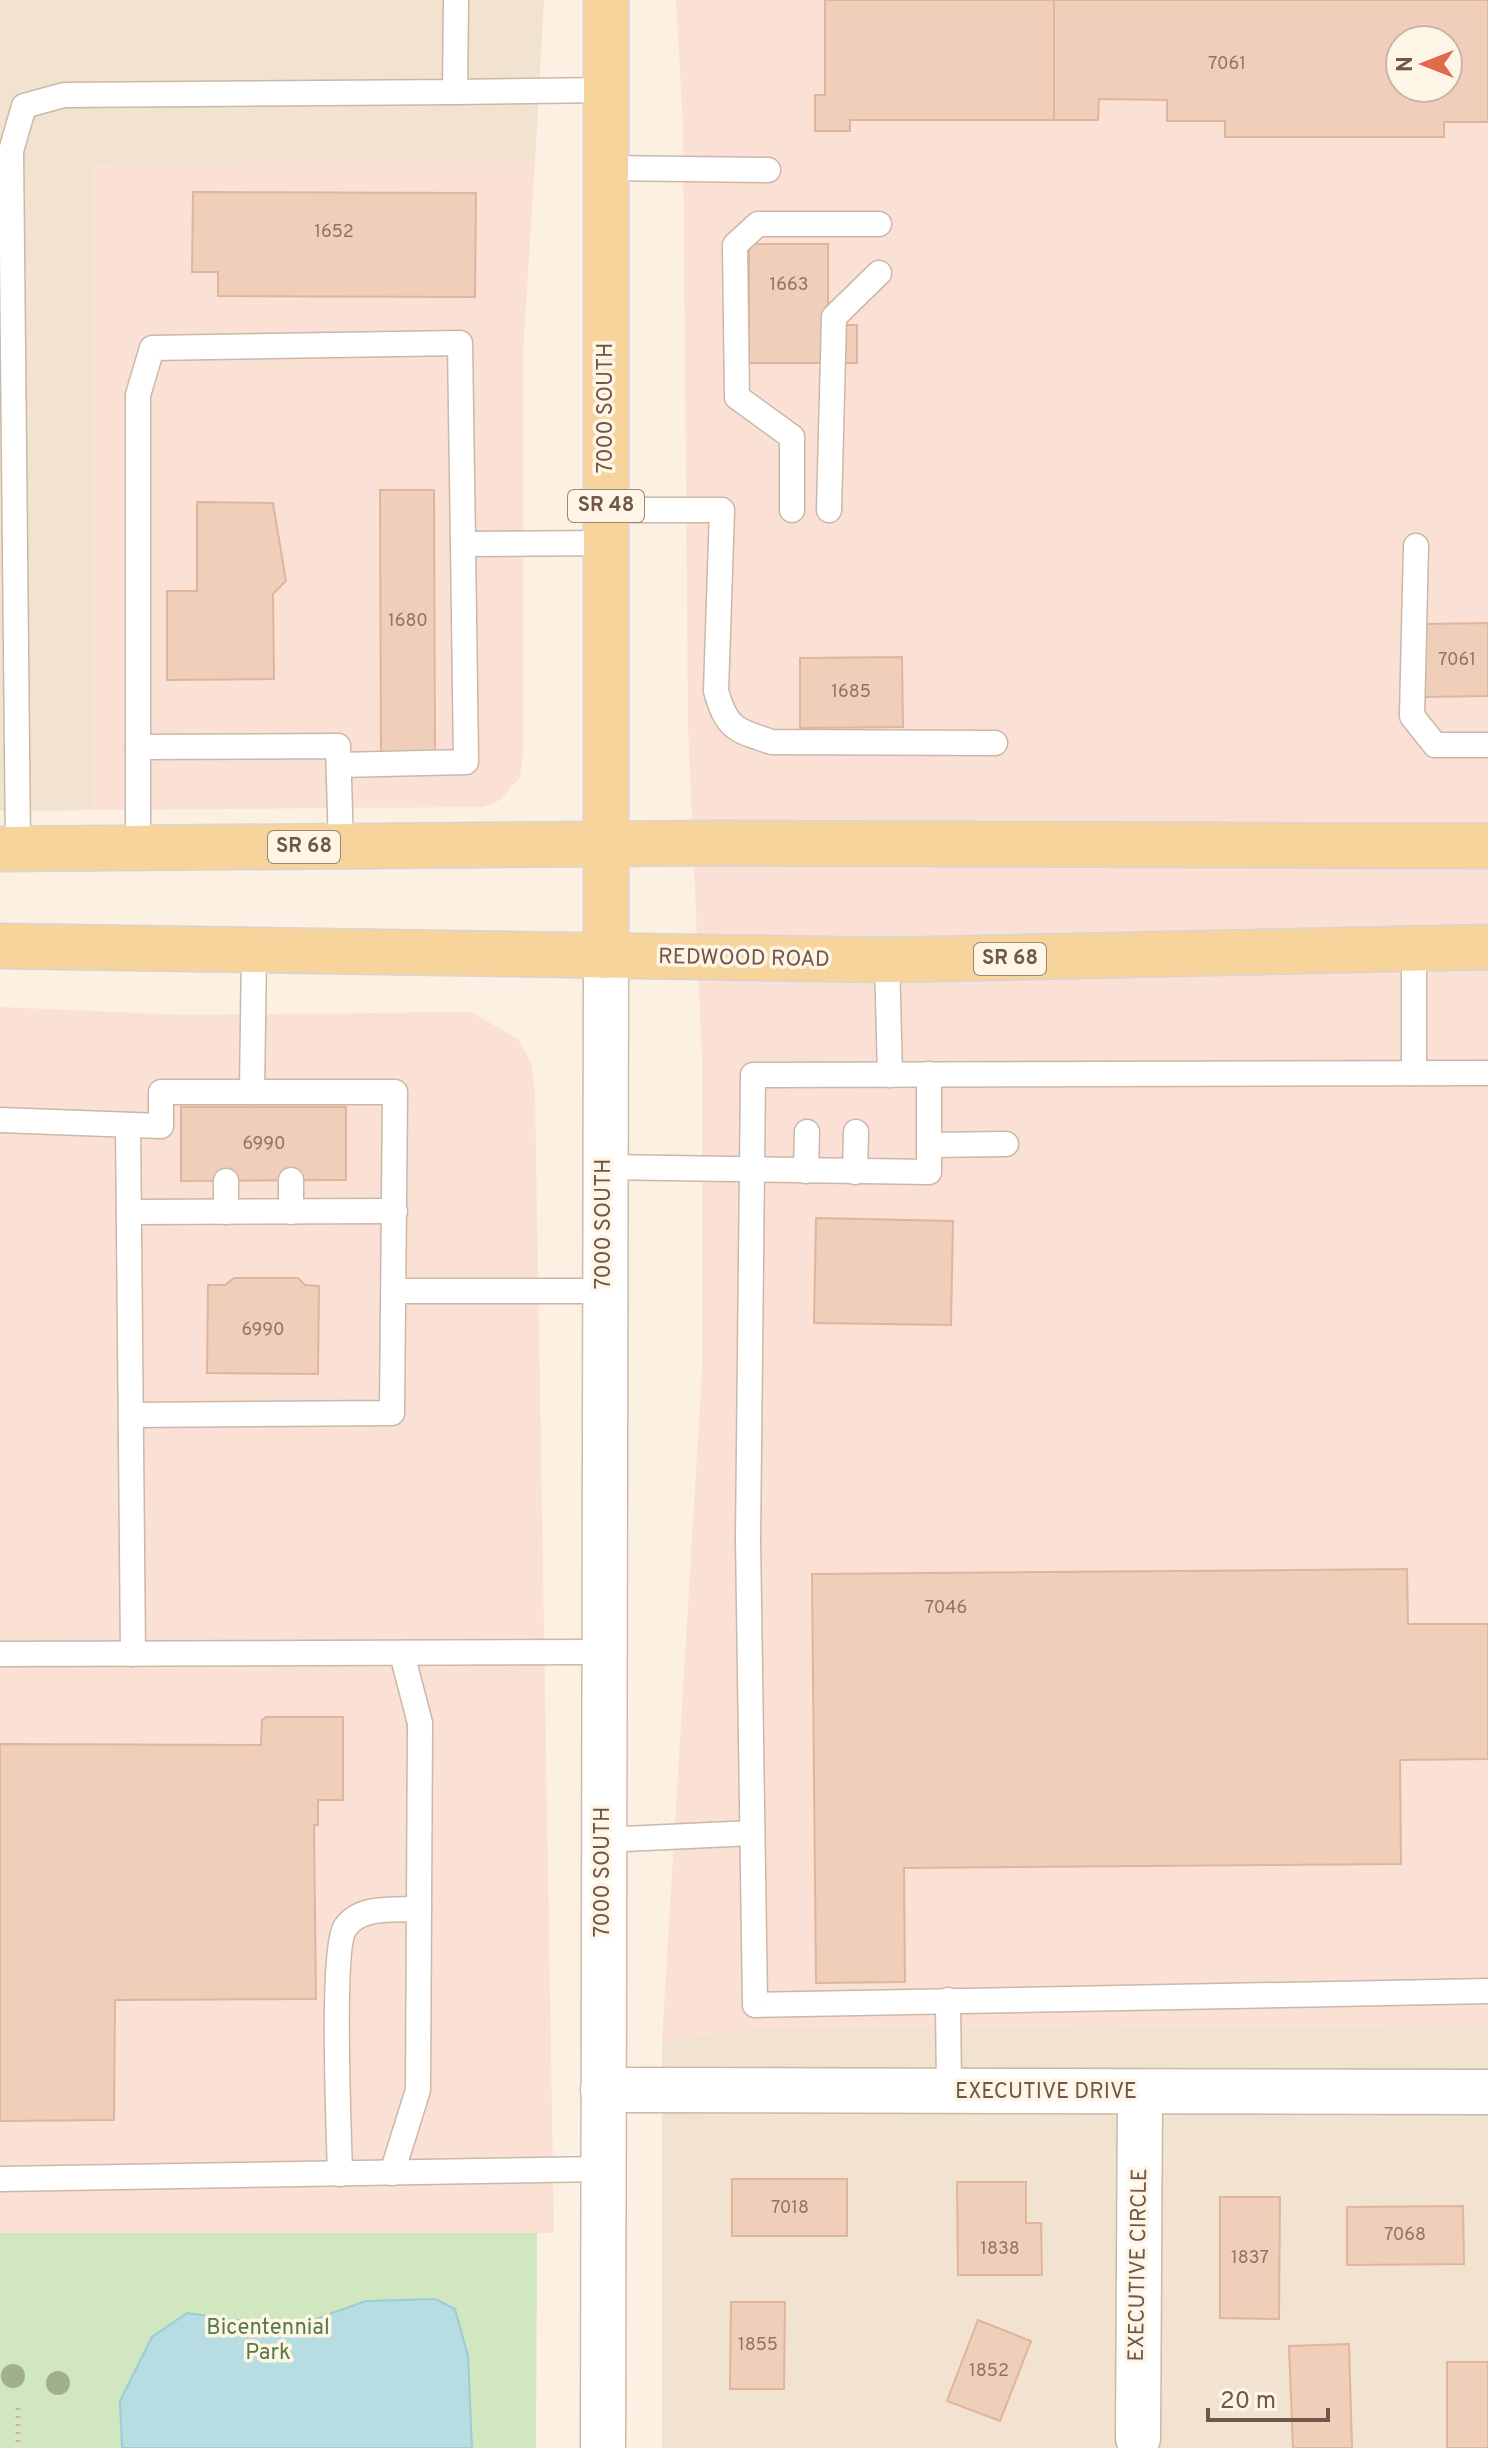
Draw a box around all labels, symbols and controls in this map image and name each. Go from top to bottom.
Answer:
north arrow [1384,24,1464,104]
house number: 7061 [1208,53,1246,76]
text: N [1393,56,1420,72]
house number: 1652 [314,221,354,244]
house number: 1663 [769,274,809,297]
street label: 7000 SOUTH [593,343,620,473]
road number: SR 48 [568,490,644,522]
house number: 1680 [388,610,428,633]
house number: 7061 [1438,649,1476,672]
house number: 1685 [831,681,871,704]
road number: SR 68 [268,831,340,863]
road number: SR 68 [974,943,1046,975]
street label: REDWOOD ROAD [658,944,830,974]
house number: 6990 [242,1133,286,1156]
street label: 7000 SOUTH [591,1159,618,1289]
house number: 6990 [241,1319,285,1342]
house number: 7046 [925,1597,967,1620]
street label: 7000 SOUTH [590,1807,617,1937]
street label: EXECUTIVE DRIVE [955,2079,1137,2106]
street label: EXECUTIVE CIRCLE [1124,2168,1154,2362]
house number: 7018 [771,2197,809,2220]
house number: 7068 [1384,2224,1426,2247]
house number: 1838 [980,2238,1020,2261]
house number: 1837 [1231,2247,1269,2270]
park label: Bicentennial Park [206,2315,330,2367]
house number: 1855 [738,2334,778,2357]
house number: 1852 [969,2360,1009,2383]
scale bar [1208,2372,1328,2422]
text: 20 m [1220,2387,1276,2417]

